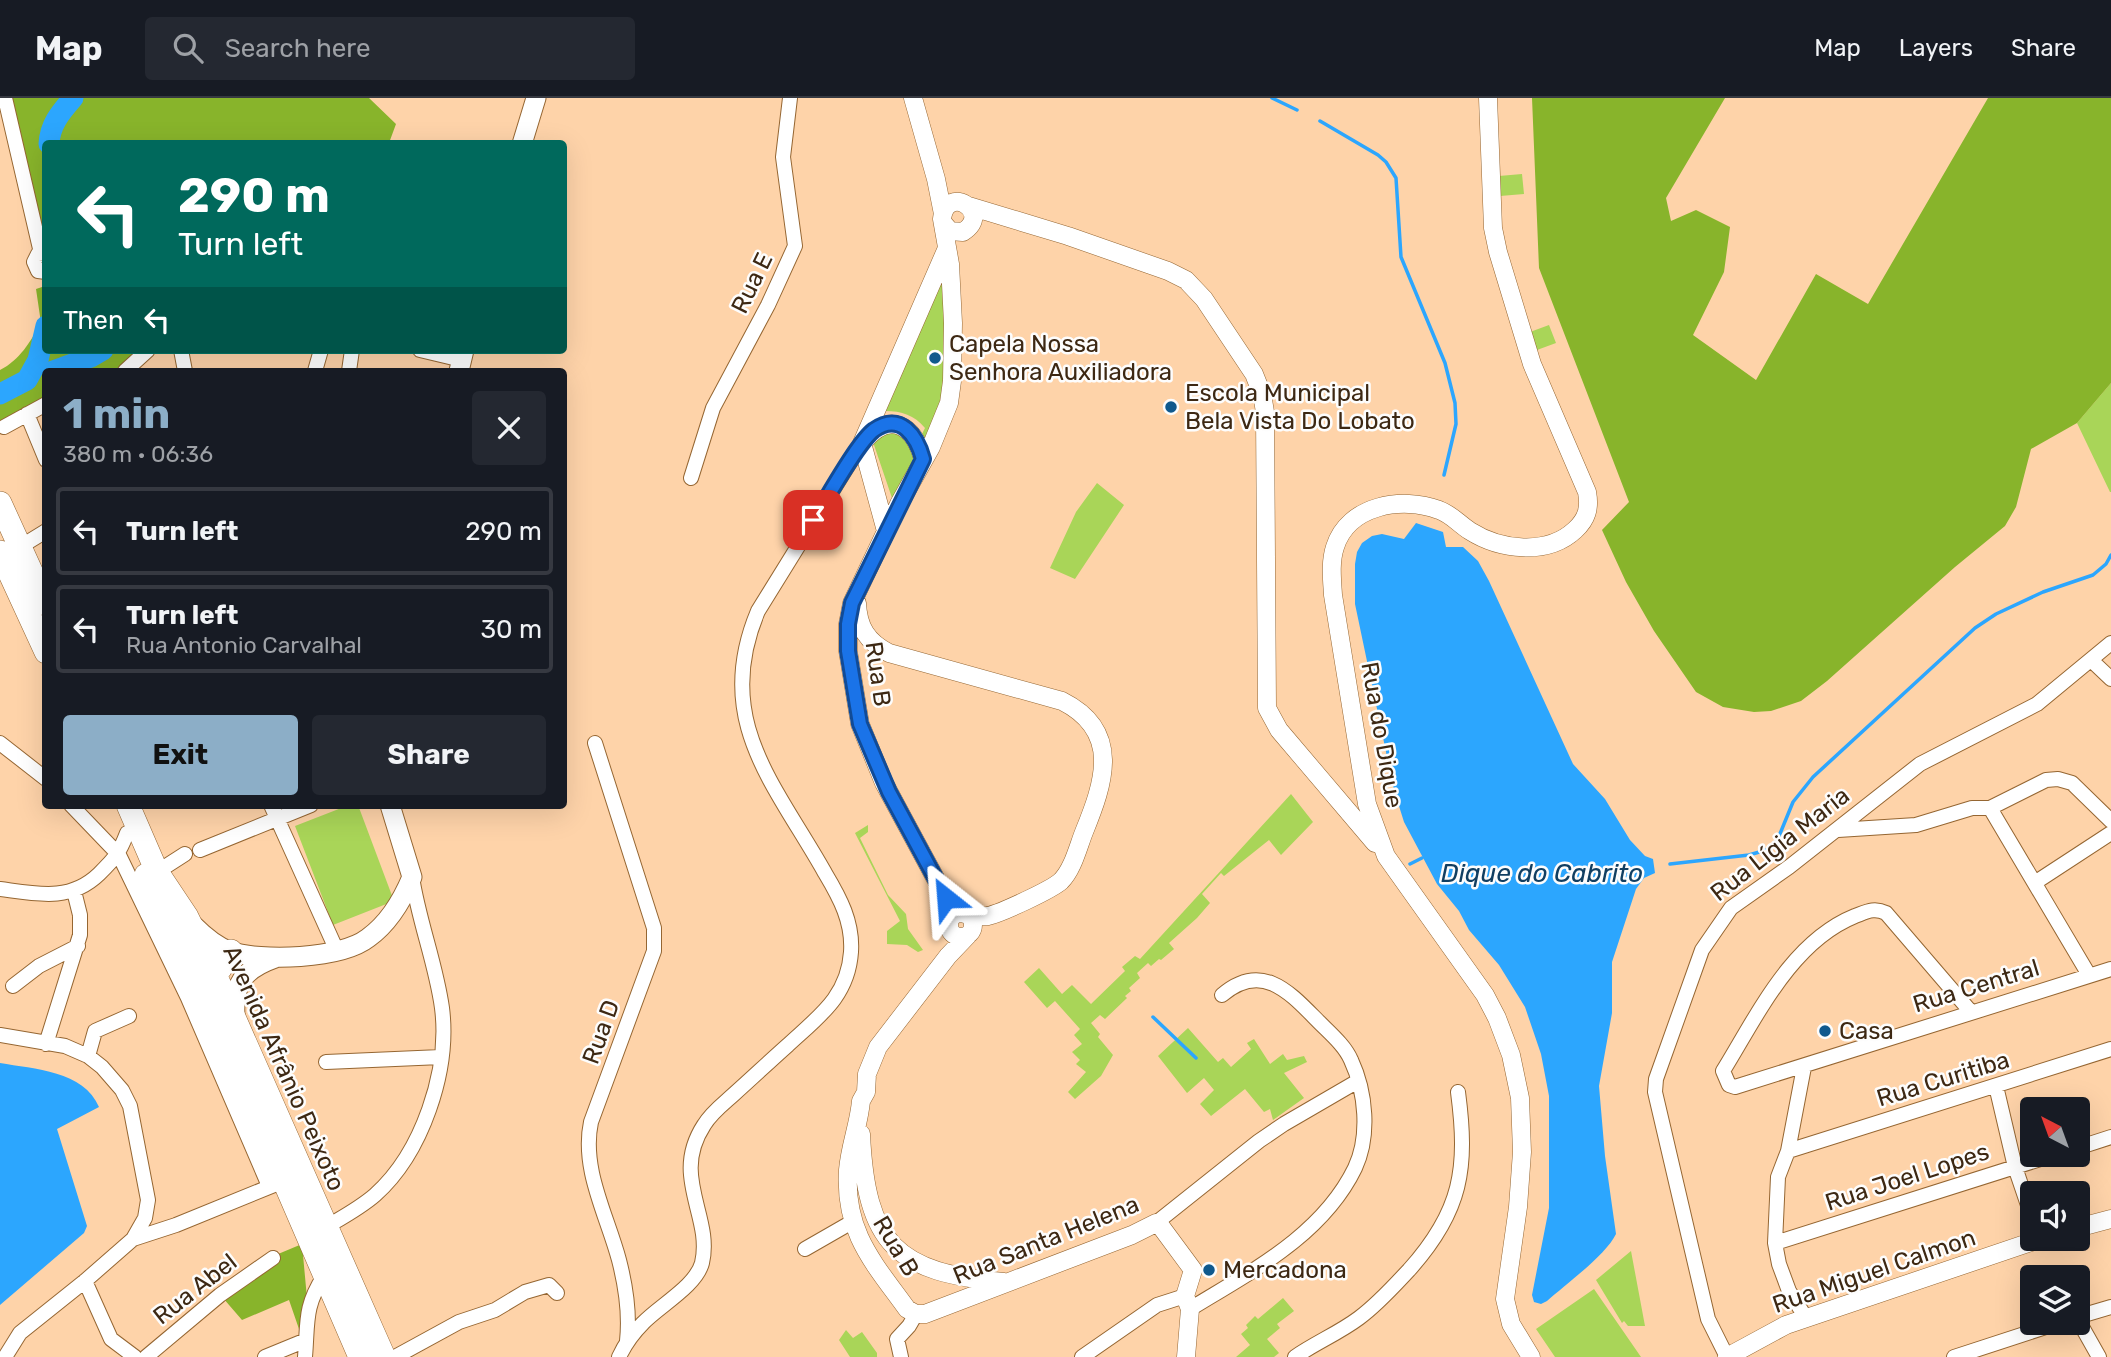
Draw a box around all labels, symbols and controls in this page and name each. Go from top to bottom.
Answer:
search box [145,17,635,80]
text: Map [35,29,103,68]
icon: search [169,29,207,67]
text: Search here [225,33,370,64]
text: Map [1814,34,1861,62]
text: Layers [1899,34,1973,62]
text: Share [2011,34,2076,62]
text: 290 m [178,166,330,224]
icon: left [63,168,154,259]
text: Turn left [178,225,303,263]
street label: Rua E [725,248,779,318]
icon: left [138,301,176,339]
text: Then [63,305,124,336]
place label: Capela Nossa Senhora Auxiliadora [949,330,1172,386]
marker: Capela Nossa Senhora Auxiliadora [927,350,943,366]
place label: Escola Municipal Bela Vista Do Lobato [1185,379,1415,435]
text: 1 min [63,389,170,439]
button: close [472,391,546,465]
marker: Escola Municipal Bela Vista Do Lobato [1163,399,1179,415]
text: 380 m · 06:36 [63,440,213,468]
pin [783,490,843,550]
icon: arrive [794,501,832,539]
icon: left [67,512,105,550]
text: Turn left [126,516,238,547]
text: 290 m [465,516,542,547]
text: Turn left [126,600,238,631]
icon: left [67,610,105,648]
text: 30 m [480,614,542,645]
text: Rua Antonio Carvalhal [126,631,362,659]
street label: Rua B [860,640,896,708]
street label: Rua do Dique [1355,660,1409,810]
button: Exit [63,715,298,795]
button: Share [312,715,546,795]
street label: Rua Lígia Maria [1705,781,1855,907]
water label: Dique do Cabrito [1441,858,1643,889]
position arrow [909,861,983,935]
street label: Avenida Afrânio Peixoto [217,941,351,1195]
street label: Rua Central [1910,954,2042,1018]
street label: Rua D [577,996,625,1068]
place label: Casa [1839,1017,1894,1045]
marker: Casa [1817,1023,1833,1039]
street label: Rua Curitiba [1873,1046,2013,1112]
north arrow [2020,1097,2090,1167]
map controls [2020,1097,2090,1335]
street label: Rua Joel Lopes [1822,1137,1992,1217]
button: sound [2020,1181,2090,1251]
street label: Rua Santa Helena [949,1190,1143,1290]
street label: Rua B [867,1211,925,1281]
street label: Rua Miguel Calmon [1769,1223,1979,1319]
street label: Rua Abel [148,1248,242,1330]
place label: Mercadona [1223,1256,1347,1284]
marker: Mercadona [1201,1262,1217,1278]
button: layers [2020,1265,2090,1335]

